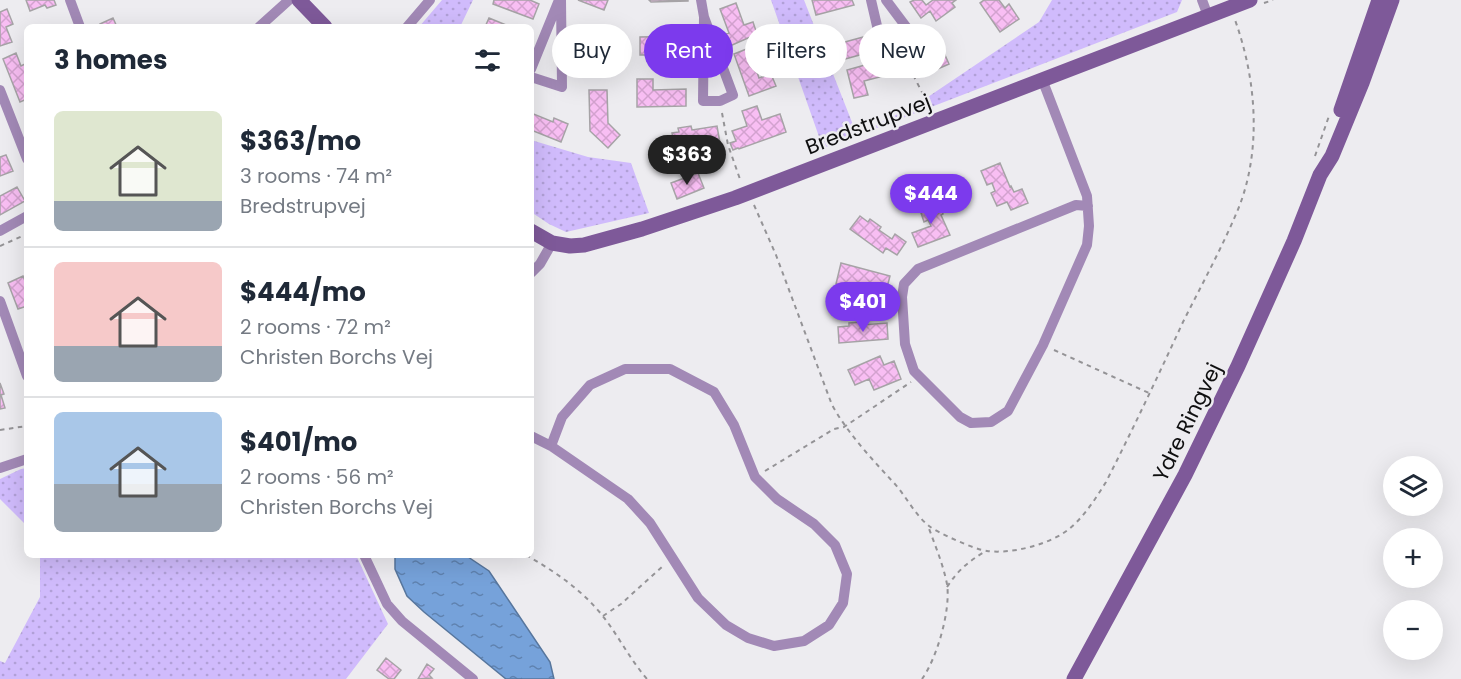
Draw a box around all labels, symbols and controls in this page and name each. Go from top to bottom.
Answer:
chip: Buy [552,24,632,78]
chip: Rent [644,24,733,78]
chip: Filters [745,24,847,78]
chip: New [859,24,946,78]
text: 3 homes [54,42,167,78]
icon: filters [471,44,504,77]
street label: Bredstrupvej [801,87,935,161]
text: $363/mo [240,123,361,159]
icon: home [102,135,174,207]
pin: $363 [651,135,723,186]
text: $363 [662,140,712,168]
text: 3 rooms · 74 m² [240,162,392,190]
pin: $444 [895,174,967,225]
text: $444 [904,179,958,207]
text: Bredstrupvej [240,192,366,220]
text: $444/mo [240,274,366,310]
pin: $401 [827,282,899,333]
icon: home [102,286,174,358]
text: $401 [839,287,887,315]
text: 2 rooms · 72 m² [240,313,391,341]
text: Christen Borchs Vej [240,343,433,371]
street label: Ydre Ringvej [1146,358,1228,486]
text: $401/mo [240,424,357,460]
icon: home [102,436,174,508]
map controls [1383,456,1443,660]
button: layers [1383,456,1443,516]
text: 2 rooms · 56 m² [240,463,394,491]
text: Christen Borchs Vej [240,493,433,521]
button: + [1383,528,1443,588]
button: − [1383,600,1443,660]

